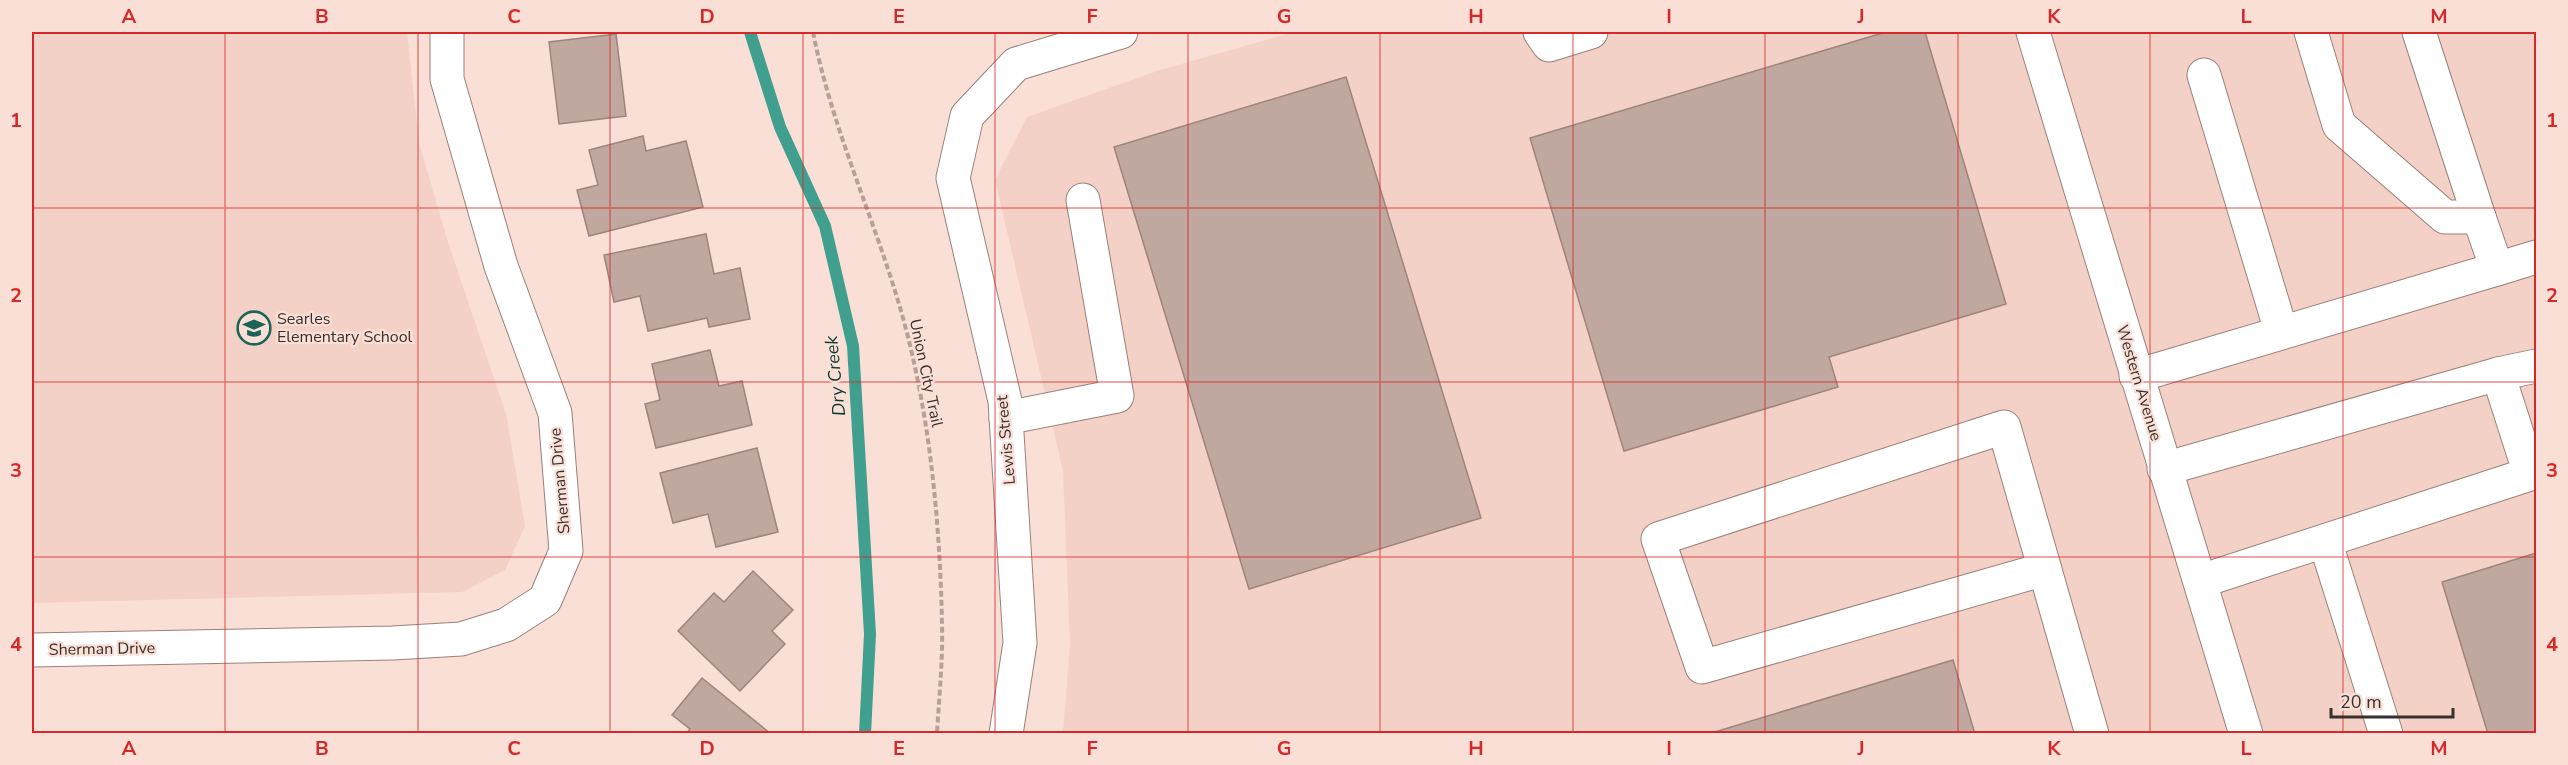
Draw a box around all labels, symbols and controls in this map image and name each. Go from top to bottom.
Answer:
text: A [122,3,137,30]
text: B [315,3,329,30]
text: C [507,3,521,30]
text: D [699,3,715,30]
text: E [893,3,905,30]
text: F [1086,3,1098,30]
text: G [1277,3,1291,30]
text: H [1468,3,1484,30]
text: I [1666,3,1672,30]
text: J [1856,3,1865,30]
text: K [2047,3,2061,30]
text: L [2240,3,2252,30]
text: M [2430,3,2448,30]
text: 1 [10,107,22,134]
text: 1 [2546,107,2558,134]
text: 2 [10,282,22,309]
text: 2 [2546,282,2558,309]
place label: Searles Elementary School [277,308,413,348]
school or university icon: Searles Elementary School [236,310,272,346]
street label: Union City Trail [904,317,948,429]
street label: Western Avenue [2111,322,2167,444]
water label: Dry Creek [819,334,851,417]
street label: Lewis Street [991,394,1021,486]
street label: Sherman Drive [544,427,576,535]
text: 3 [10,457,22,484]
text: 3 [2546,457,2558,484]
text: 4 [10,631,22,658]
text: 4 [2546,631,2558,658]
street label: Sherman Drive [49,637,155,661]
scale bar [2331,681,2452,719]
text: 20 m [2340,690,2382,714]
text: A [122,735,137,762]
text: B [315,735,329,762]
text: C [507,735,521,762]
text: D [699,735,715,762]
text: E [893,735,905,762]
text: F [1086,735,1098,762]
text: G [1277,735,1291,762]
text: H [1468,735,1484,762]
text: I [1666,735,1672,762]
text: J [1856,735,1865,762]
text: K [2047,735,2061,762]
text: L [2240,735,2252,762]
text: M [2430,735,2448,762]

